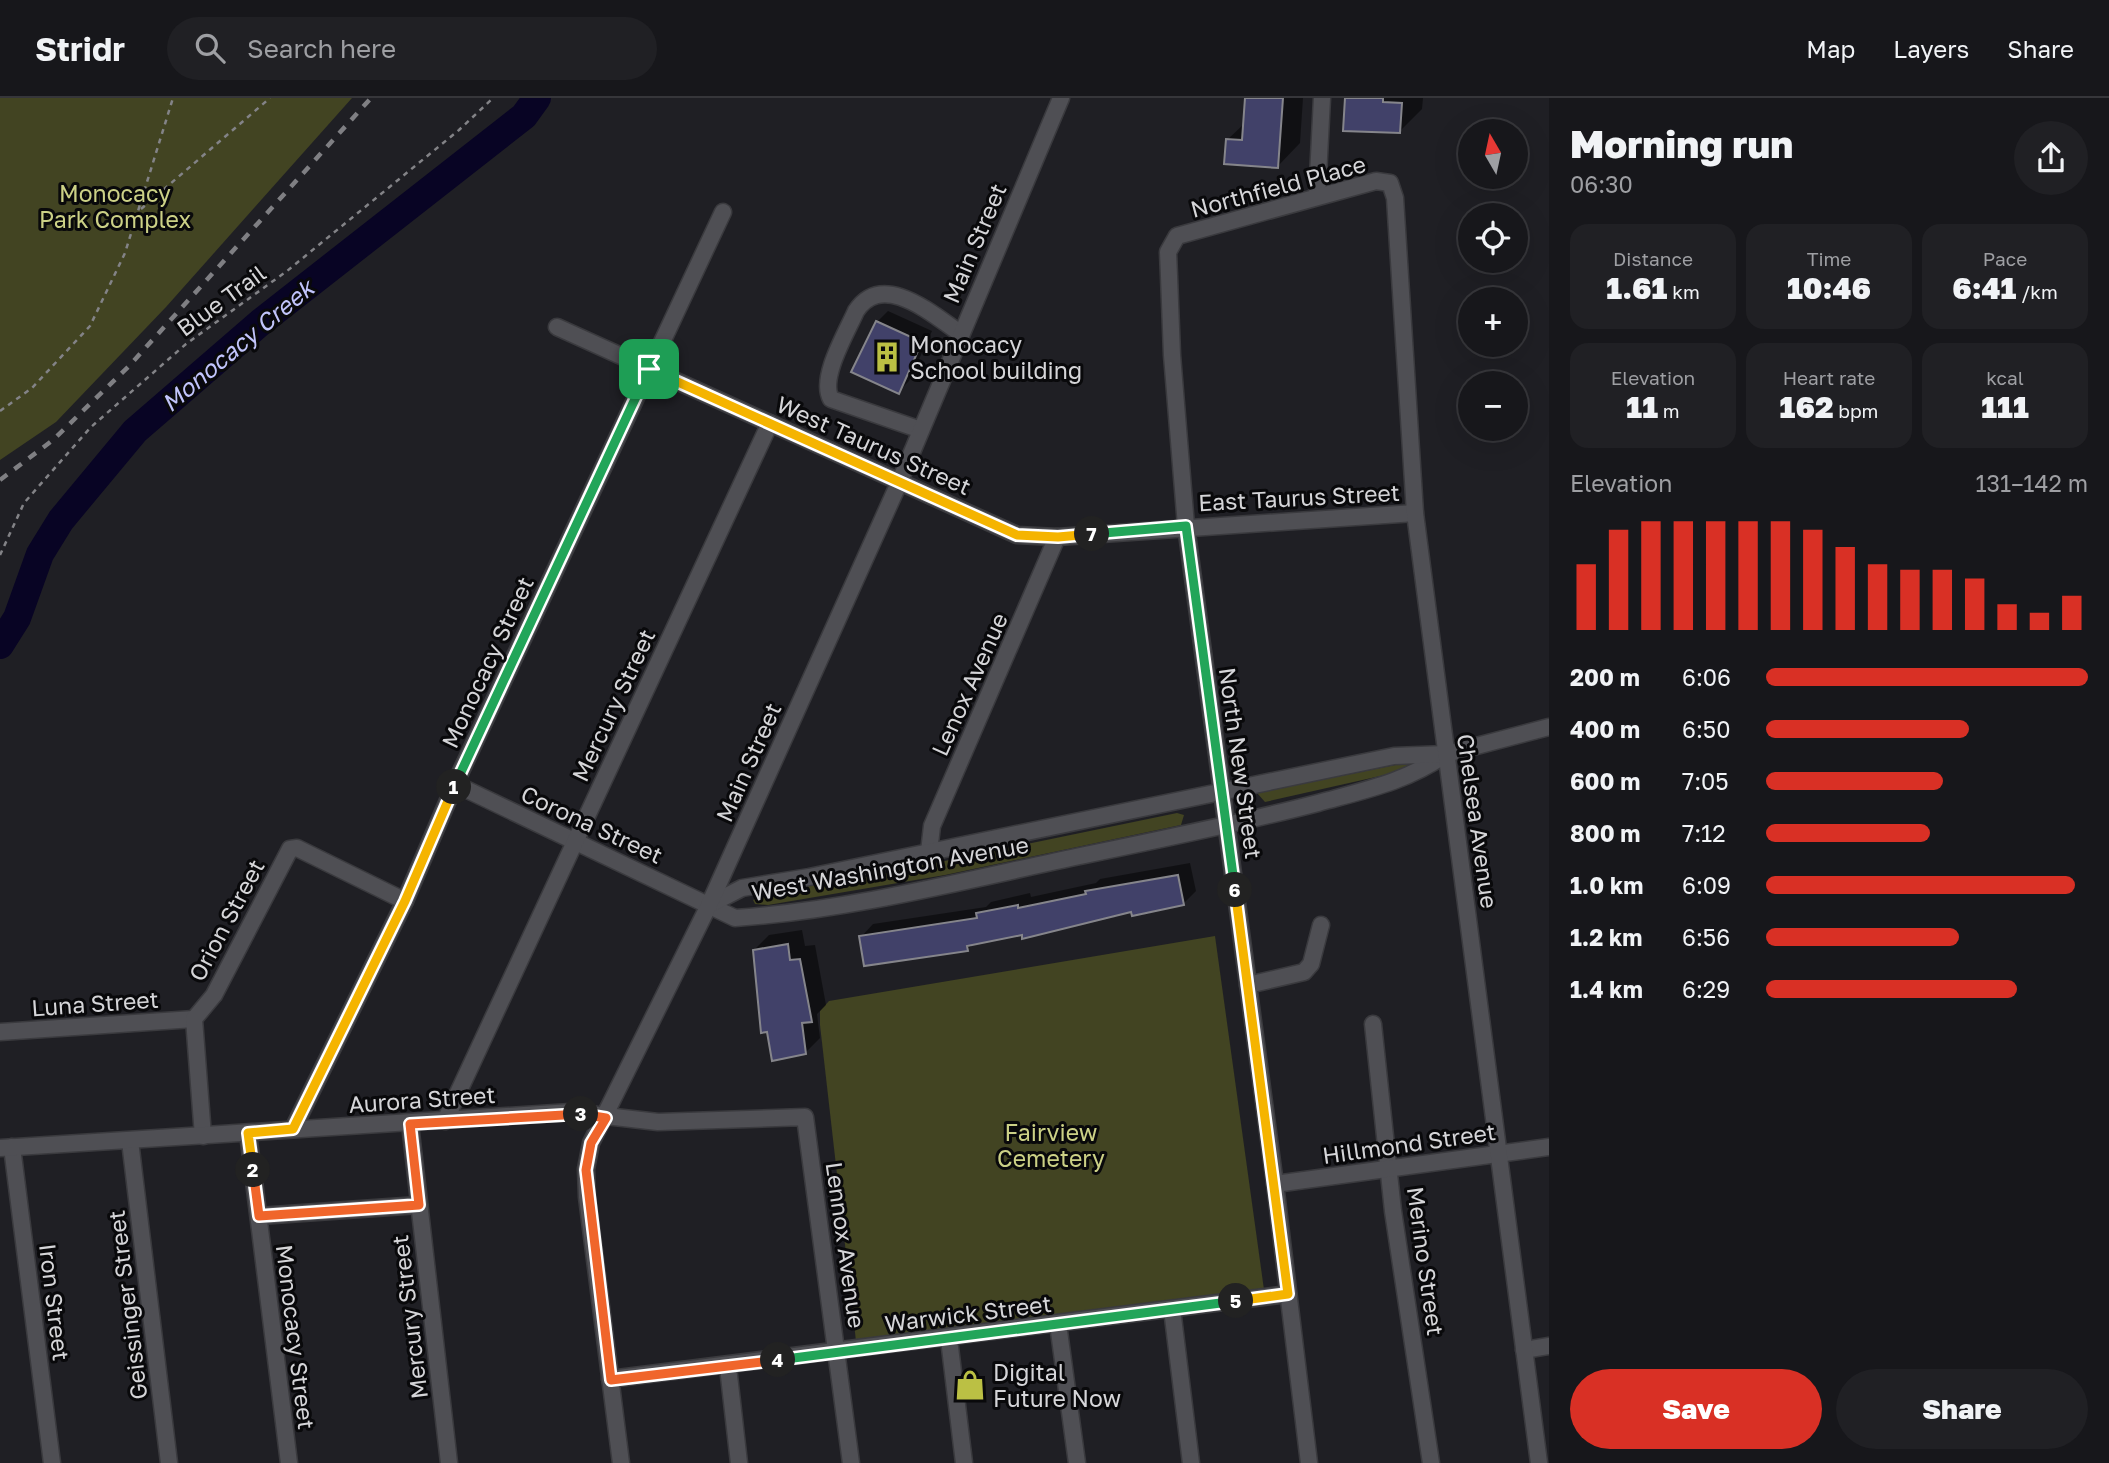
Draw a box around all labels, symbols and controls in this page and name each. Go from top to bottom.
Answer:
search box [167,17,657,80]
text: Stridr [35,29,125,68]
icon: search [191,29,229,67]
text: Search here [247,33,396,64]
text: Map [1806,34,1855,63]
text: Layers [1893,34,1969,63]
text: Share [2007,34,2074,63]
north arrow [1458,119,1528,189]
map controls [1458,119,1528,441]
text: Morning run [1570,121,1793,166]
button: share [2014,121,2088,195]
street label: Northfield Place [1187,149,1369,223]
text: 06:30 [1570,170,1633,198]
park label: Monocacy Park Complex [39,179,191,233]
street label: Main Street [936,179,1012,307]
button: locate [1458,203,1528,273]
text: Distance [1613,247,1693,270]
text: Time [1807,247,1851,270]
text: Pace [1983,247,2027,270]
street label: Blue Trail [171,258,271,342]
text: 1.61 [1606,270,1667,306]
text: 10:46 [1787,270,1871,306]
text: 6:41 [1952,270,2016,306]
water label: Monocacy Creek [155,271,321,418]
text: km [1667,280,1700,303]
text: /km [2016,280,2058,303]
button: + [1458,287,1528,357]
place label: Monocacy School building [910,330,1082,384]
pin [619,339,679,399]
building icon: Monocacy School building [870,340,904,374]
icon: arrive [630,350,668,388]
text: Elevation [1611,366,1695,389]
text: Heart rate [1783,366,1875,389]
text: kcal [1986,366,2024,389]
button: − [1458,371,1528,441]
text: 11 [1626,389,1658,425]
text: 162 [1780,389,1834,425]
text: 111 [1981,389,2029,425]
street label: West Taurus Street [773,390,975,500]
text: m [1658,399,1680,422]
text: bpm [1834,399,1878,422]
text: Elevation [1570,469,1672,497]
text: 131–142 m [1975,469,2088,497]
street label: East Taurus Street [1197,478,1401,516]
pin: 7 [1074,516,1110,551]
text: 7 [1086,522,1097,545]
street label: Monocacy Street [435,572,539,752]
street label: Lenox Avenue [925,608,1013,760]
street label: Mercury Street [566,624,660,786]
text: 200 m [1570,663,1640,691]
text: 6:06 [1682,663,1731,691]
street label: North New Street [1214,666,1268,860]
street label: Main Street [709,698,787,826]
text: 400 m [1570,715,1640,743]
text: 6:50 [1682,715,1730,743]
street label: Chelsea Avenue [1452,732,1504,910]
text: 600 m [1570,767,1640,795]
text: 7:05 [1682,767,1729,795]
pin: 1 [436,770,472,804]
text: 1 [449,775,458,798]
street label: Corona Street [517,779,667,869]
text: 800 m [1570,819,1641,847]
text: 7:12 [1682,819,1726,847]
street label: West Washington Avenue [749,830,1031,906]
street label: Orion Street [182,854,270,986]
text: 1.0 km [1570,871,1643,899]
text: 6:09 [1682,871,1731,899]
pin: 6 [1218,872,1252,908]
text: 6 [1228,878,1241,901]
text: 1.2 km [1570,923,1642,951]
text: 6:56 [1682,923,1730,951]
text: 1.4 km [1570,975,1643,1003]
text: 6:29 [1682,975,1730,1003]
street label: Luna Street [30,985,160,1021]
street label: Aurora Street [348,1080,496,1118]
pin: 3 [564,1096,598,1132]
text: 3 [575,1102,586,1125]
street label: Hillmond Street [1321,1117,1497,1169]
park label: Fairview Cemetery [997,1118,1105,1172]
pin: 2 [236,1152,270,1188]
text: 2 [247,1158,258,1181]
street label: Lennox Avenue [820,1160,872,1330]
street label: Merino Street [1402,1185,1450,1337]
street label: Geissinger Street [101,1209,153,1401]
street label: Mercury Street [385,1234,433,1400]
street label: Iron Street [34,1242,76,1362]
street label: Monocacy Street [271,1243,321,1431]
pin: 5 [1218,1284,1254,1318]
street label: Warwick Street [883,1289,1053,1337]
text: 5 [1230,1289,1241,1312]
pin: 4 [760,1342,796,1378]
text: 4 [772,1348,783,1371]
place label: Digital Future Now [993,1358,1121,1412]
shop icon: Digital Future Now [953,1368,987,1402]
button: Save [1570,1369,1822,1449]
button: Share [1836,1369,2088,1449]

